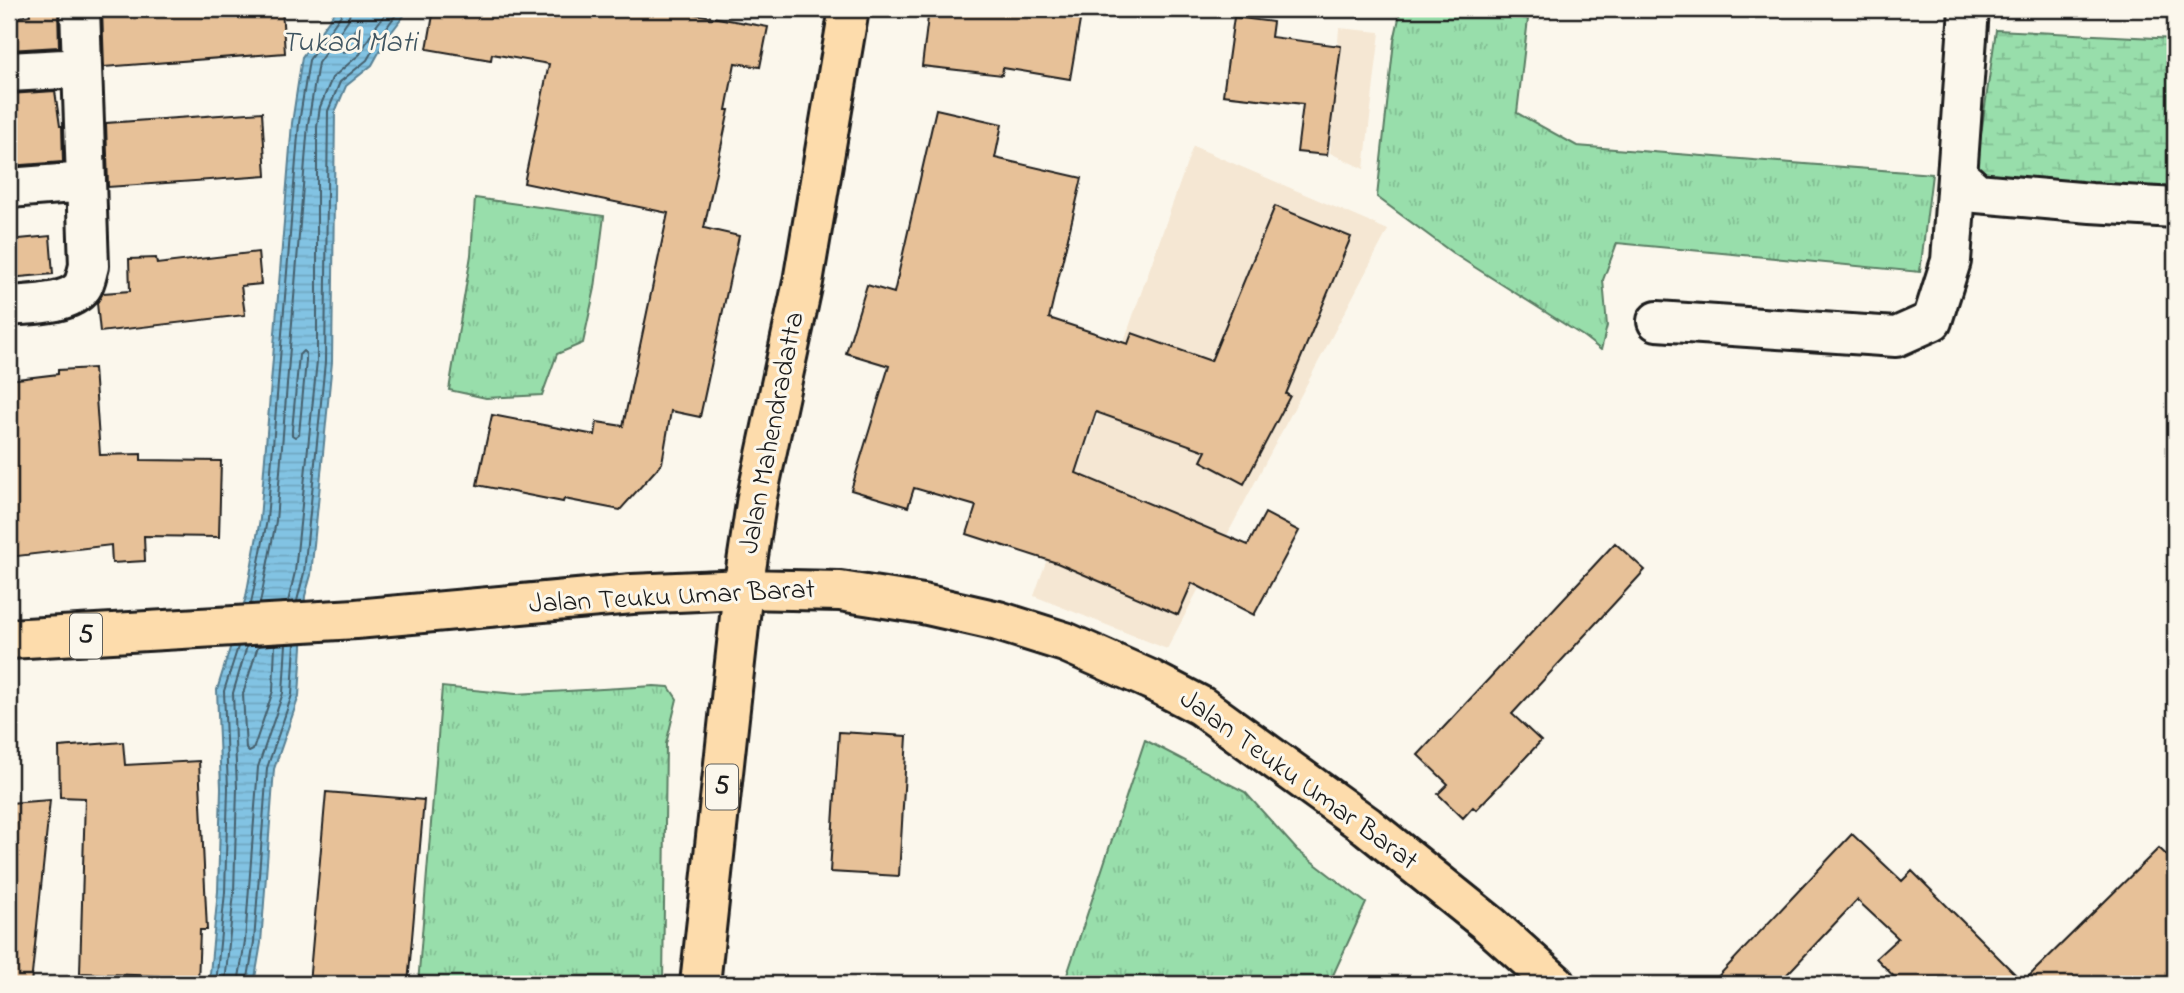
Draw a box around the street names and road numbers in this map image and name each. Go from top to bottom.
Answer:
street label: Jalan Mahendradatta [729,309,817,557]
street label: Jalan Teuku Umar Barat [528,570,816,626]
road number: 5 [70,614,102,658]
street label: Jalan Teuku Umar Barat [1170,680,1426,882]
road number: 5 [706,764,738,810]

